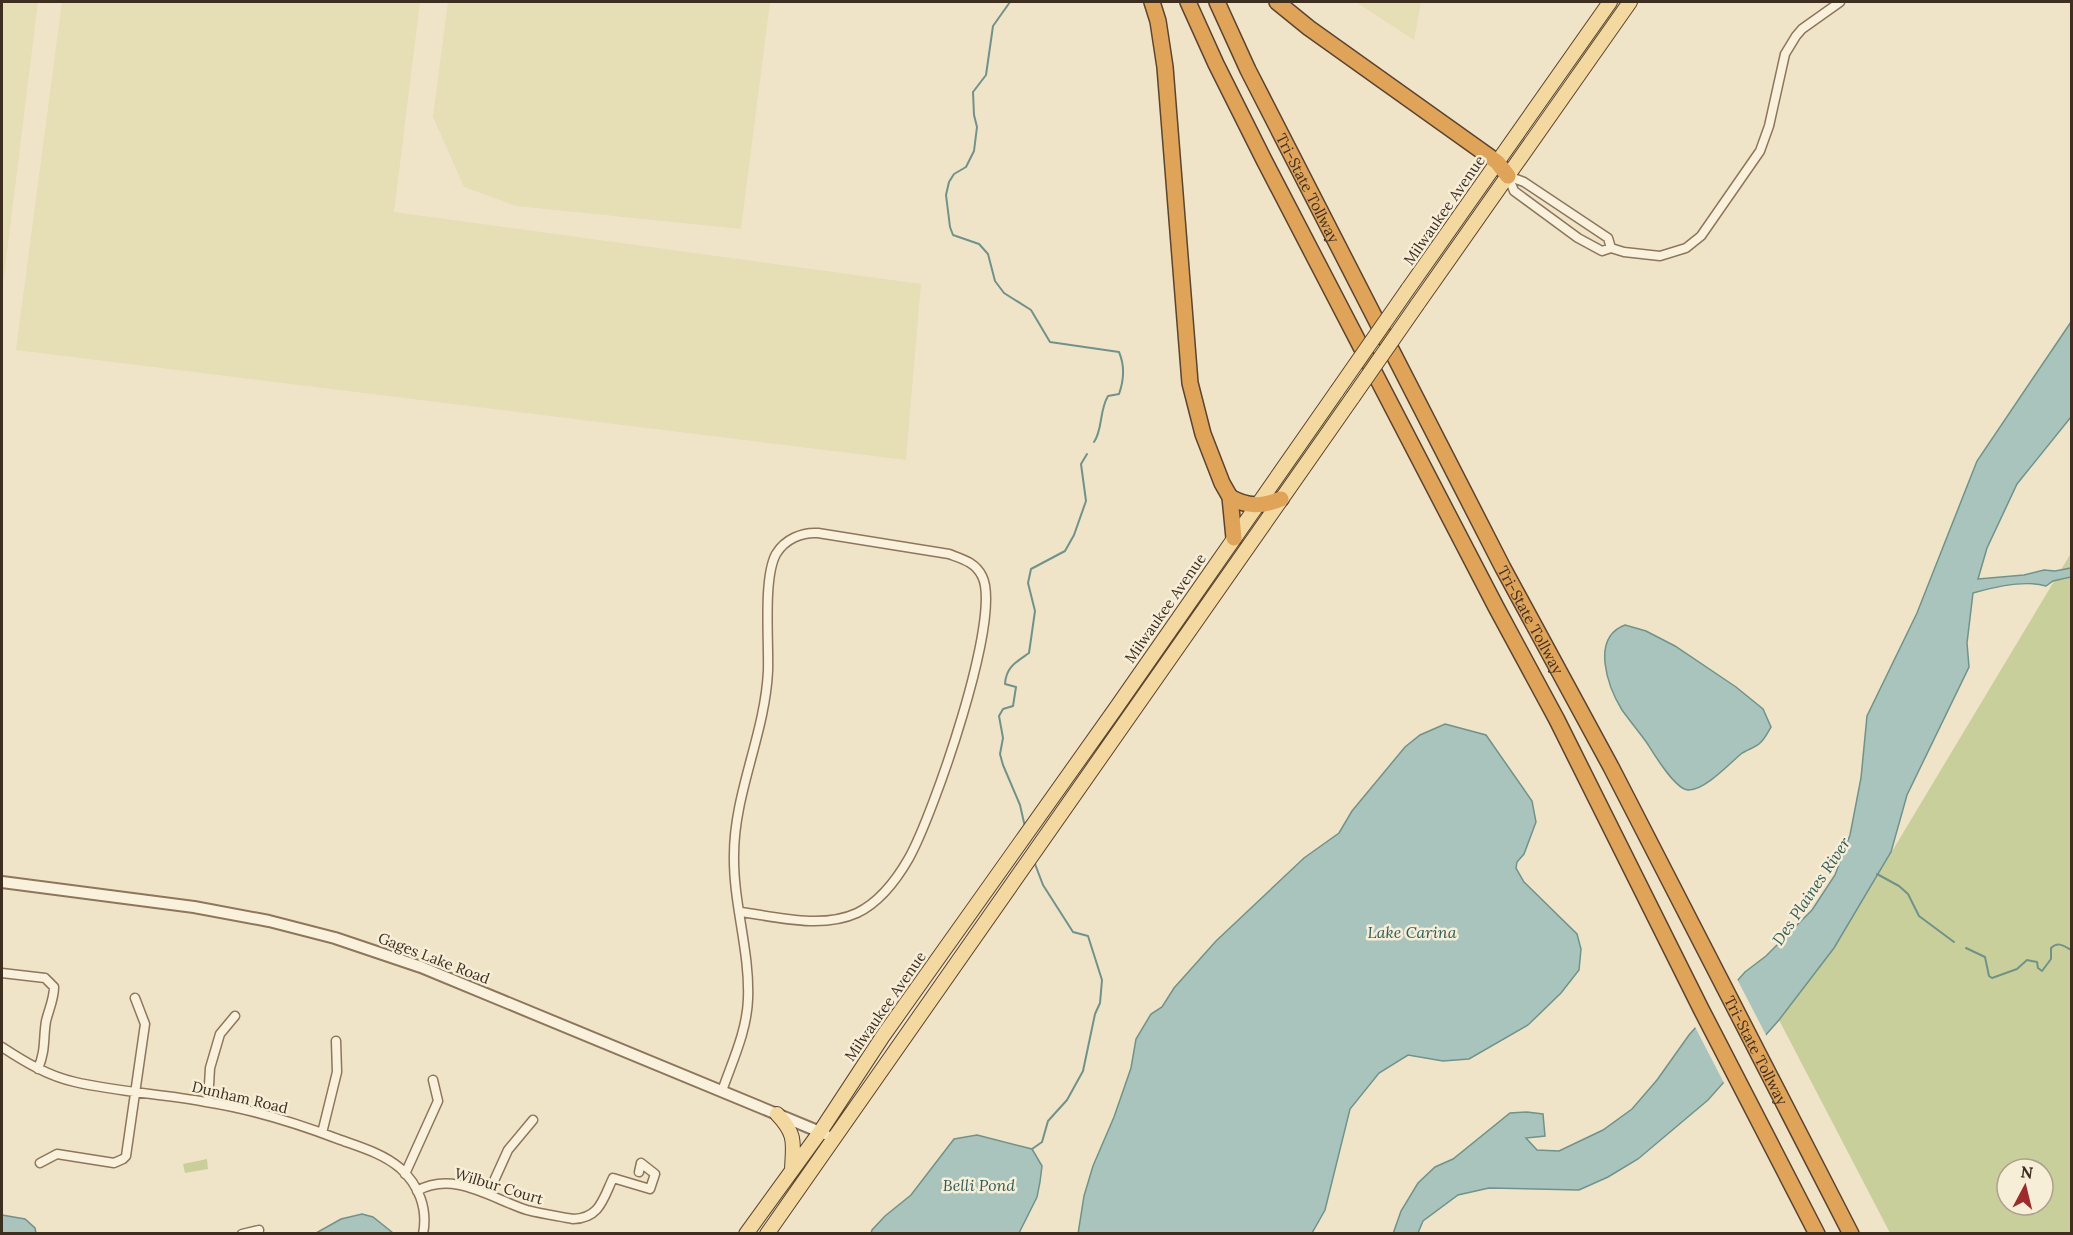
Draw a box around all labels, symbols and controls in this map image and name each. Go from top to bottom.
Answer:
street label: Tri-State Tollway [1272,130,1344,246]
street label: Milwaukee Avenue [1399,152,1489,268]
street label: Milwaukee Avenue [1120,550,1210,666]
street label: Tri-State Tollway [1494,562,1568,677]
water label: Des Plaines River [1768,833,1855,949]
water label: Lake Carina [1368,922,1457,942]
street label: Gages Lake Road [376,928,492,988]
street label: Milwaukee Avenue [840,948,930,1064]
street label: Tri-State Tollway [1721,992,1792,1108]
street label: Dunham Road [190,1077,290,1117]
north arrow [1995,1157,2055,1217]
text: N [2019,1161,2034,1183]
street label: Wilbur Court [452,1164,546,1209]
water label: Belli Pond [943,1175,1015,1195]

